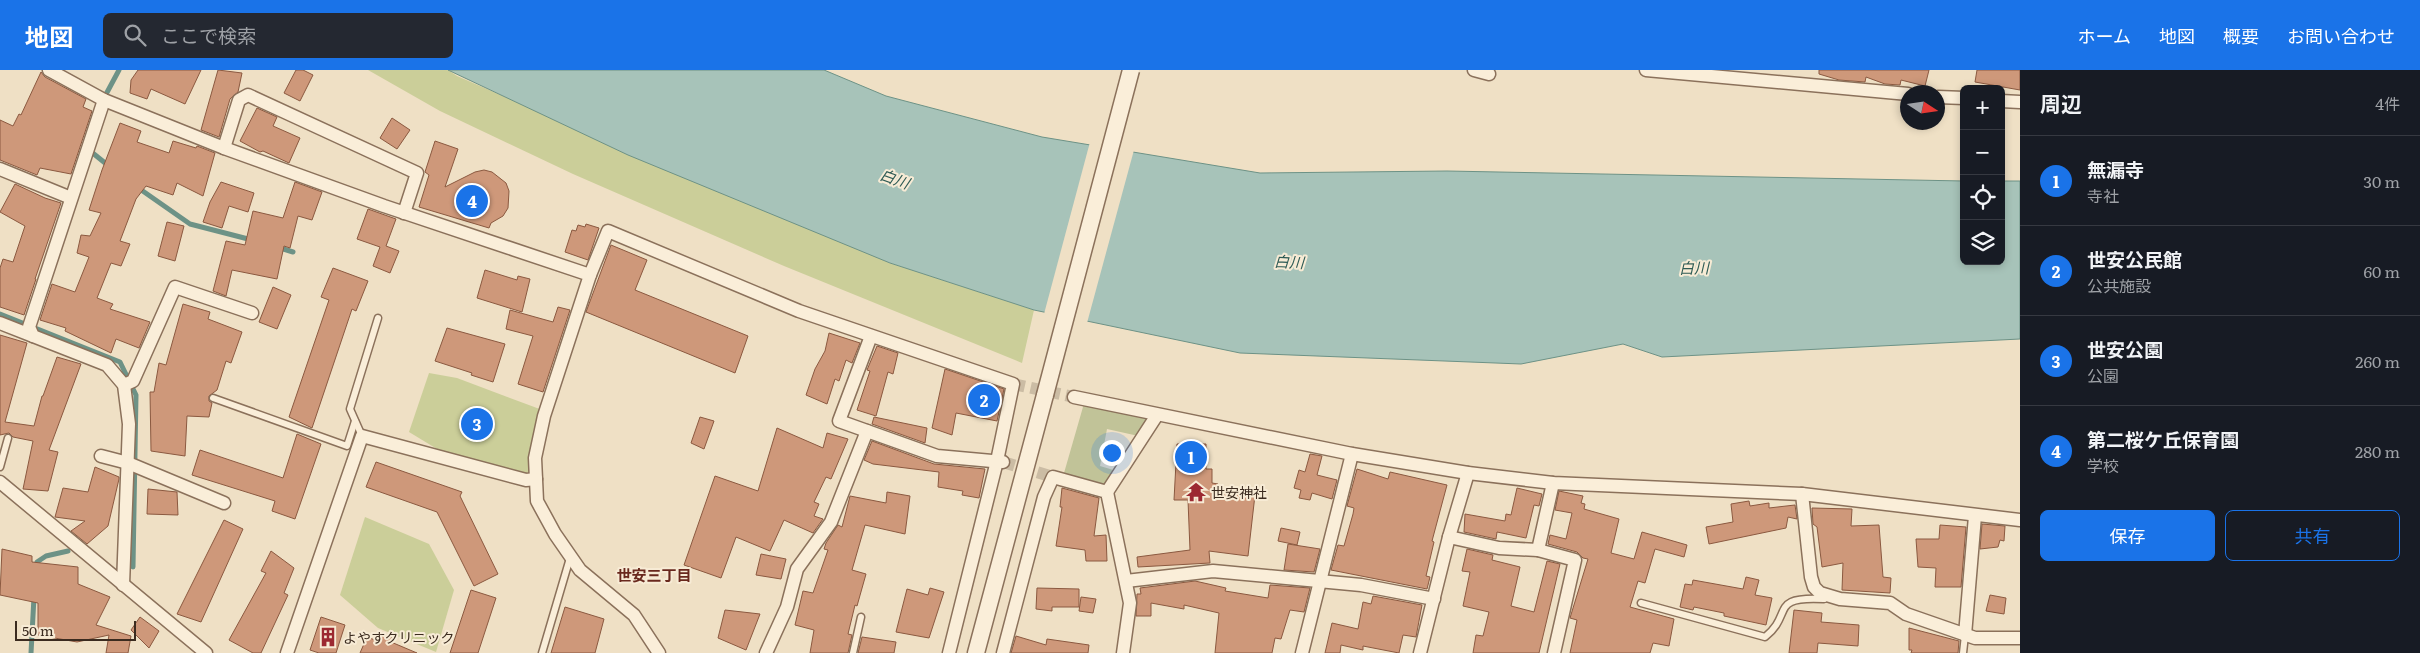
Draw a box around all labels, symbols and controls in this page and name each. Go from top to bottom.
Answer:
search box [103,13,453,58]
text: 地図 [25,18,73,53]
icon: search [121,21,149,49]
text: ここで検索 [161,21,256,49]
text: ホーム [2078,22,2131,49]
text: 地図 [2159,22,2195,49]
text: 概要 [2223,22,2259,49]
text: お問い合わせ [2287,22,2395,49]
north arrow [1900,85,1945,130]
map controls [1960,85,2005,265]
button: + [1960,85,2005,130]
text: 周辺 [2040,87,2082,118]
text: 4件 [2375,91,2400,115]
button: − [1960,130,2005,175]
text: 無漏寺 [2087,155,2144,183]
water label: 白川 [877,162,915,195]
text: 1 [2053,169,2059,193]
text: 30 m [2363,169,2400,193]
button: locate [1960,175,2005,220]
pin: 4 [456,182,488,220]
text: 寺社 [2087,183,2119,207]
button: layers [1960,220,2005,265]
text: 世安公民館 [2087,245,2182,273]
water label: 白川 [1273,249,1307,273]
water label: 白川 [1679,255,1711,279]
text: 2 [2052,259,2060,283]
text: 60 m [2363,259,2400,283]
text: 公共施設 [2087,273,2151,297]
text: 世安公園 [2087,335,2163,363]
text: 3 [2052,349,2060,373]
text: 260 m [2355,349,2400,373]
text: 公園 [2087,363,2119,387]
pin: 2 [968,381,1000,419]
pin: 3 [461,405,493,443]
text: 第二桜ケ丘保育園 [2087,425,2239,453]
pin: 1 [1175,438,1207,476]
text: 4 [2051,439,2061,463]
text: 280 m [2355,439,2400,463]
your location [1099,440,1125,466]
text: 学校 [2087,453,2119,477]
temple icon: 世安神社 [1185,481,1207,503]
place label: 世安神社 [1211,482,1267,502]
button: 保存 [2040,510,2215,561]
button: 共有 [2225,510,2400,561]
district label: 世安三丁目 [616,563,692,586]
scale bar [15,618,136,641]
text: 50 m [22,620,54,640]
building icon: よやすクリニック [317,626,339,648]
place label: よやすクリニック [343,627,455,647]

